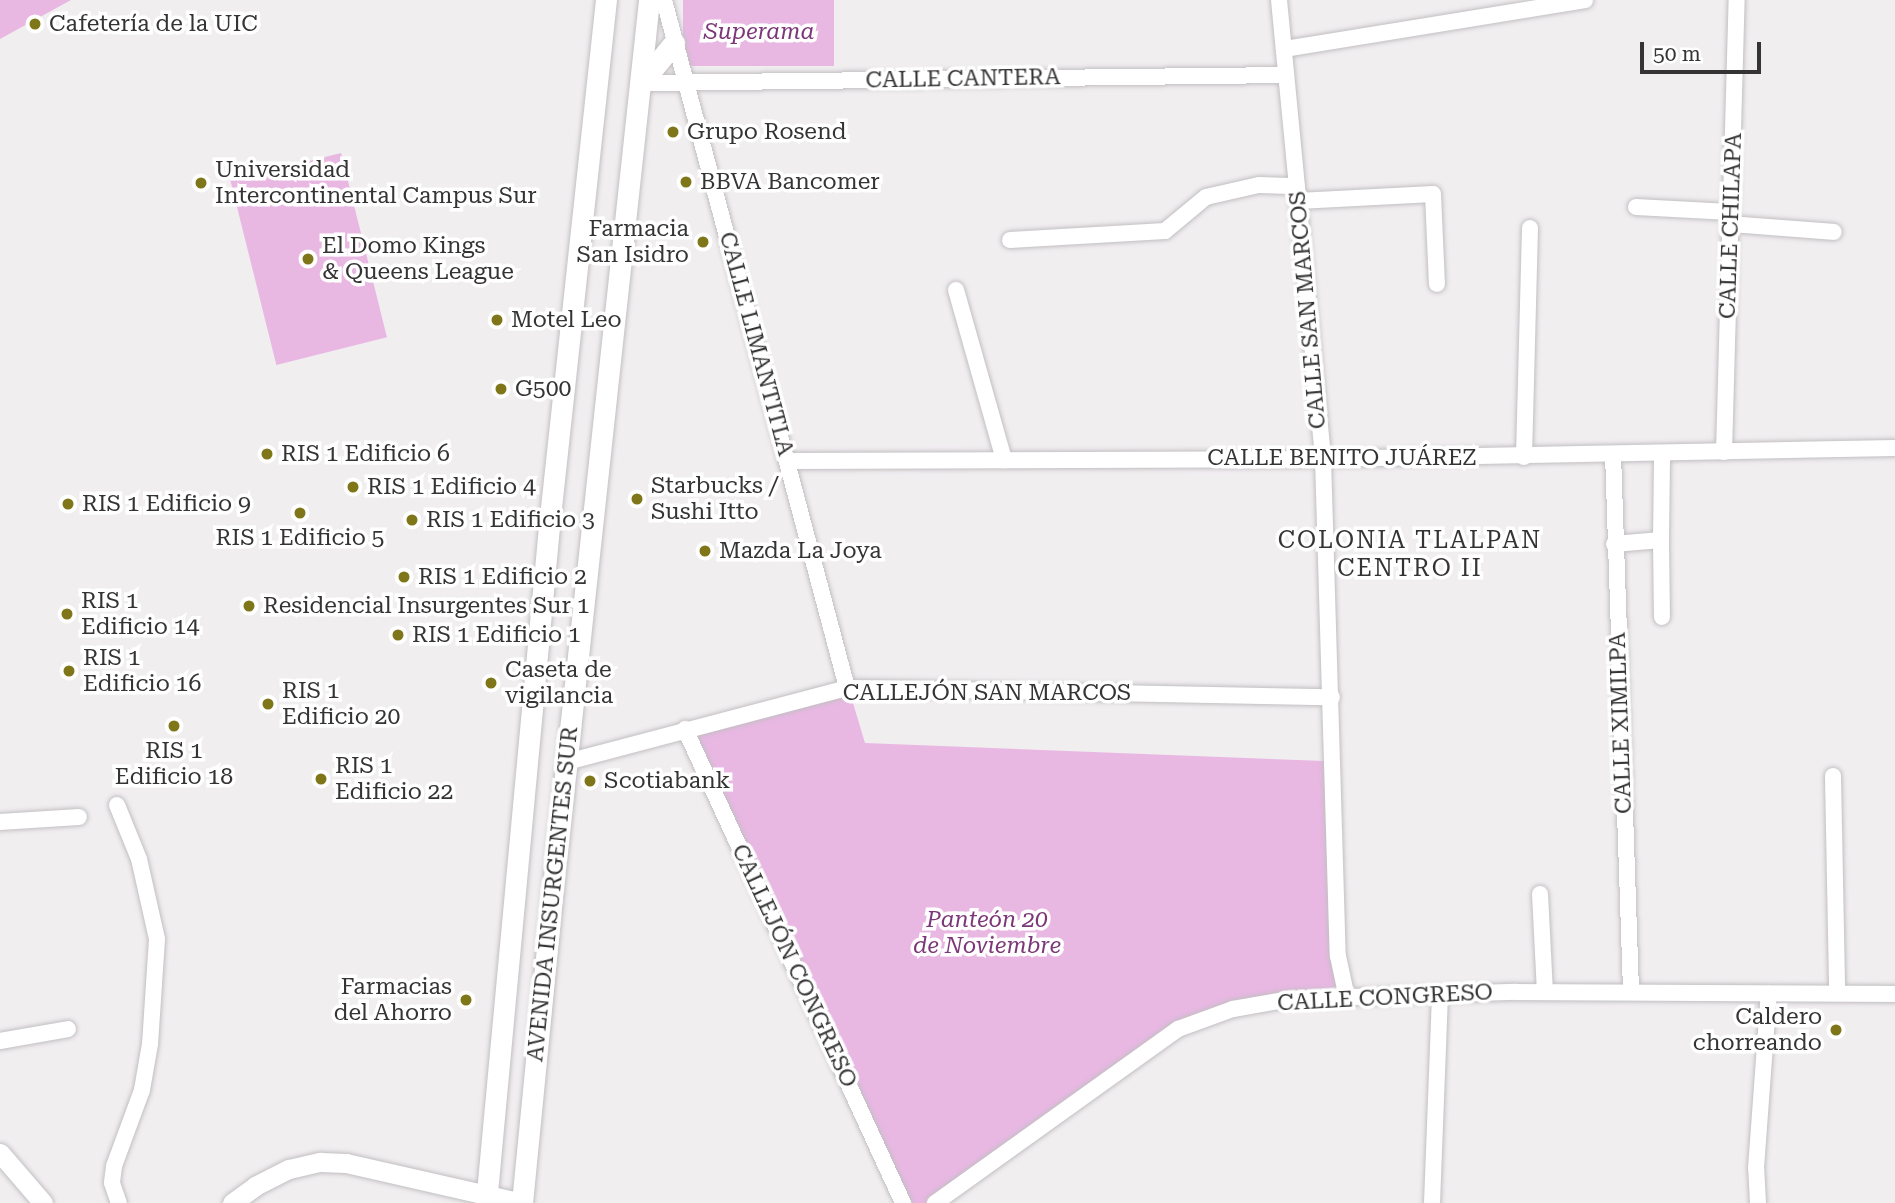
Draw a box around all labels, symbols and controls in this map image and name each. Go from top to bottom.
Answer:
place label: Cafetería de la UIC [49,10,258,38]
marker: Cafetería de la UIC [27,16,43,32]
park label: Superama [704,18,814,46]
scale bar [1643,28,1764,72]
text: 50 m [1653,42,1701,66]
street label: CALLE CANTERA [865,64,1061,94]
place label: Grupo Rosend [687,118,847,146]
marker: Grupo Rosend [665,124,681,140]
street label: CALLE CHILAPA [1714,132,1748,320]
place label: Universidad Intercontinental Campus Sur [215,156,537,210]
place label: BBVA Bancomer [700,168,880,196]
marker: BBVA Bancomer [678,174,694,190]
marker: Universidad Intercontinental Campus Sur [193,175,209,191]
street label: CALLE SAN MARCOS [1284,190,1332,430]
place label: Farmacia San Isidro [576,215,689,269]
street label: CALLE LIMANTITLA [713,229,799,459]
place label: El Domo Kings & Queens League [322,232,514,286]
marker: Farmacia San Isidro [695,234,711,250]
marker: El Domo Kings & Queens League [300,251,316,267]
place label: Motel Leo [511,306,622,334]
marker: Motel Leo [489,312,505,328]
place label: G500 [515,375,571,403]
marker: G500 [493,381,509,397]
place label: RIS 1 Edificio 6 [281,440,450,468]
street label: CALLE BENITO JUÁREZ [1207,444,1477,472]
marker: RIS 1 Edificio 6 [259,446,275,462]
place label: Starbucks / Sushi Itto [651,472,778,526]
place label: RIS 1 Edificio 4 [367,473,536,501]
marker: RIS 1 Edificio 4 [345,479,361,495]
place label: RIS 1 Edificio 9 [82,490,251,518]
marker: Starbucks / Sushi Itto [629,491,645,507]
marker: RIS 1 Edificio 9 [60,496,76,512]
marker: RIS 1 Edificio 5 [292,505,308,521]
place label: RIS 1 Edificio 3 [426,506,595,534]
marker: RIS 1 Edificio 3 [404,512,420,528]
place label: RIS 1 Edificio 5 [216,524,384,552]
district label: COLONIA TLALPAN CENTRO II [1280,527,1540,583]
place label: Mazda La Joya [719,537,882,565]
marker: Mazda La Joya [697,543,713,559]
place label: RIS 1 Edificio 2 [418,563,587,591]
marker: RIS 1 Edificio 2 [396,569,412,585]
place label: RIS 1 Edificio 14 [81,587,199,641]
place label: Residencial Insurgentes Sur 1 [263,592,590,620]
marker: Residencial Insurgentes Sur 1 [241,598,257,614]
marker: RIS 1 Edificio 14 [59,606,75,622]
place label: RIS 1 Edificio 1 [412,621,581,649]
marker: RIS 1 Edificio 1 [390,627,406,643]
street label: CALLE XIMILPA [1604,632,1638,814]
place label: RIS 1 Edificio 16 [83,644,201,698]
place label: Caseta de vigilancia [505,656,613,710]
marker: RIS 1 Edificio 16 [61,663,77,679]
marker: Caseta de vigilancia [483,675,499,691]
place label: RIS 1 Edificio 20 [282,677,400,731]
street label: CALLEJÓN SAN MARCOS [843,679,1131,707]
marker: RIS 1 Edificio 20 [260,696,276,712]
marker: RIS 1 Edificio 18 [166,718,182,734]
street label: AVENIDA INSURGENTES SUR [522,725,584,1063]
place label: RIS 1 Edificio 18 [115,737,233,791]
place label: RIS 1 Edificio 22 [335,752,453,806]
place label: Scotiabank [604,767,730,795]
marker: RIS 1 Edificio 22 [313,771,329,787]
marker: Scotiabank [582,773,598,789]
street label: CALLEJÓN CONGRESO [725,840,863,1092]
park label: Panteón 20 de Noviembre [913,906,1061,960]
place label: Farmacias del Ahorro [334,973,452,1027]
street label: CALLE CONGRESO [1277,979,1493,1017]
marker: Farmacias del Ahorro [458,992,474,1008]
place label: Caldero chorreando [1693,1003,1822,1057]
marker: Caldero chorreando [1828,1022,1844,1038]

